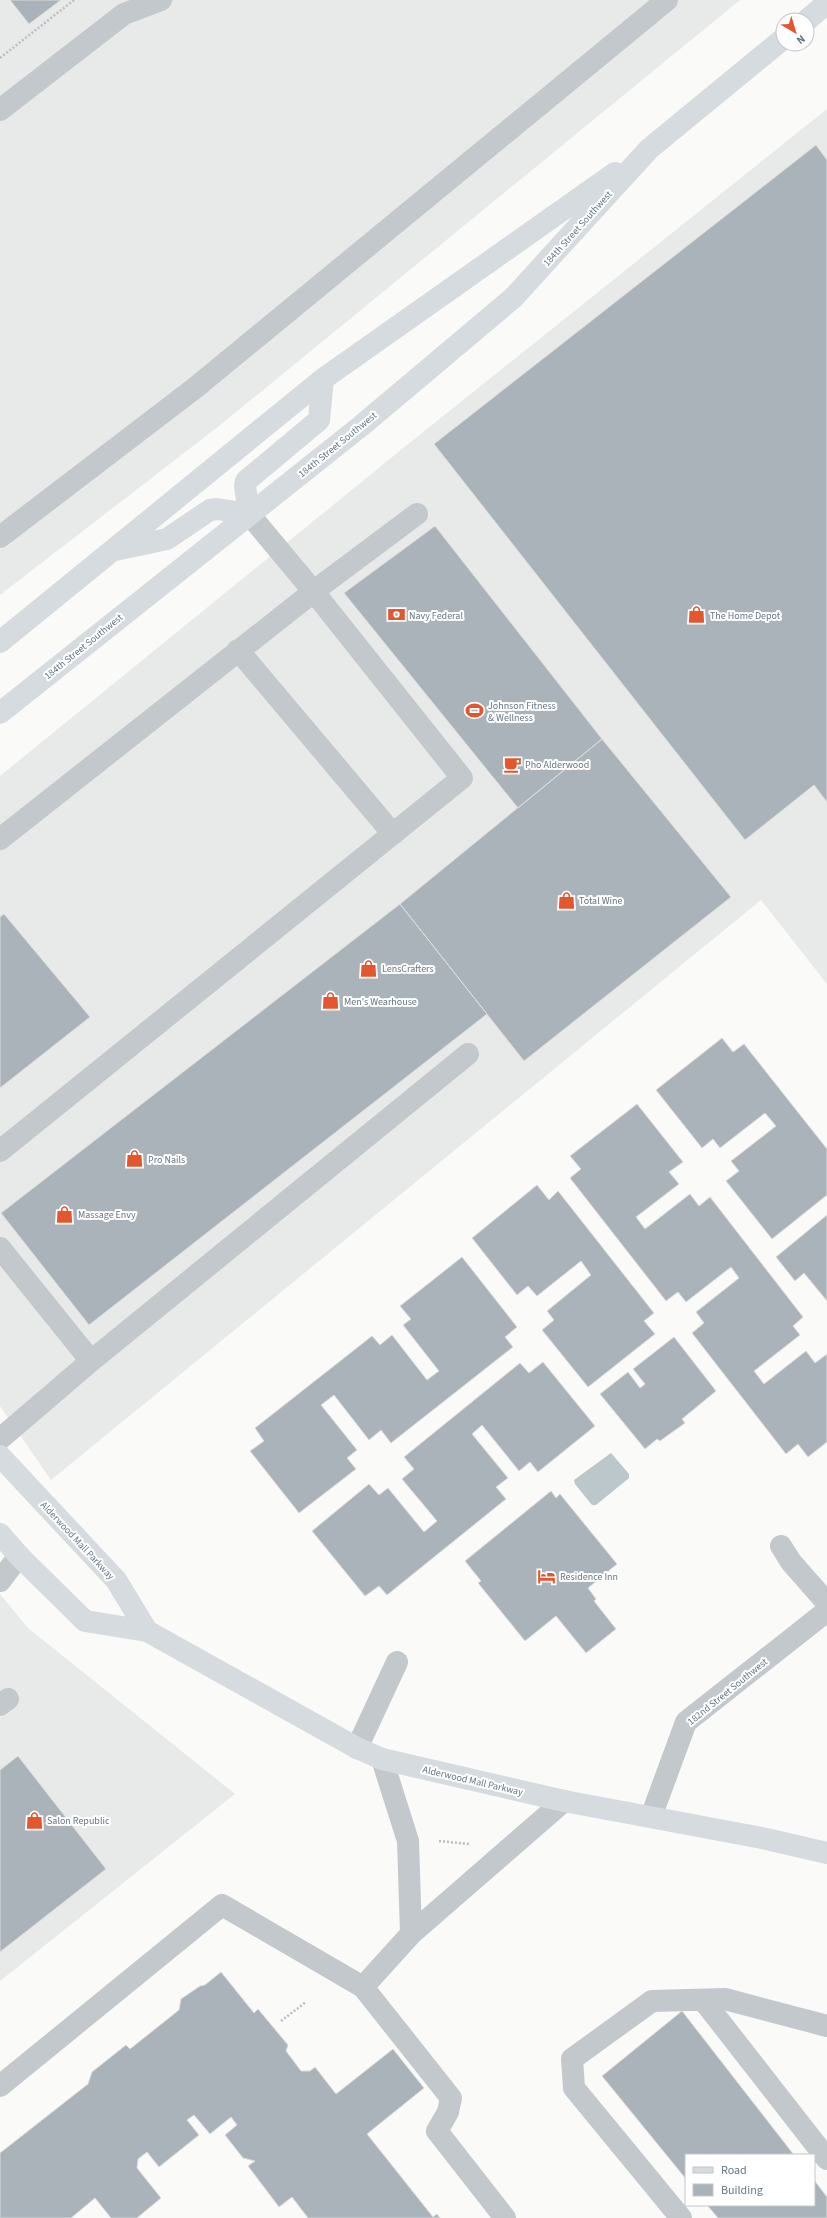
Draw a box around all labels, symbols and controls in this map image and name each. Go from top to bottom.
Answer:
north arrow [775,12,815,52]
text: N [793,31,808,48]
street label: 184th Street Southwest [540,187,616,270]
street label: 184th Street Southwest [295,408,380,481]
bank icon: Navy Federal [386,605,406,625]
shop icon: The Home Depot [687,605,707,625]
place label: Navy Federal [409,609,463,623]
place label: The Home Depot [710,609,781,623]
street label: 184th Street Southwest [41,610,126,683]
place label: Johnson Fitness & Wellness [488,699,556,725]
sports icon: Johnson Fitness & Wellness [465,701,485,721]
cafe icon: Pho Alderwood [502,754,522,774]
place label: Pho Alderwood [525,758,589,772]
shop icon: Total Wine [556,890,576,910]
place label: Total Wine [579,894,622,908]
shop icon: LensCrafters [359,958,379,978]
place label: LensCrafters [382,962,434,976]
shop icon: Men's Wearhouse [321,991,341,1011]
place label: Men's Wearhouse [344,995,417,1009]
shop icon: Pro Nails [125,1149,145,1169]
place label: Pro Nails [148,1153,185,1167]
shop icon: Massage Envy [55,1204,75,1224]
place label: Massage Envy [78,1208,136,1222]
street label: Alderwood Mall Parkway [37,1498,118,1583]
hotel icon: Residence Inn [537,1566,557,1586]
place label: Residence Inn [560,1570,618,1584]
street label: 182nd Street Southwest [685,1655,771,1729]
street label: Alderwood Mall Parkway [421,1763,525,1799]
shop icon: Salon Republic [24,1810,44,1830]
place label: Salon Republic [47,1814,110,1828]
legend [685,2154,815,2206]
text: Road [721,2162,747,2179]
text: Building [721,2182,763,2199]

